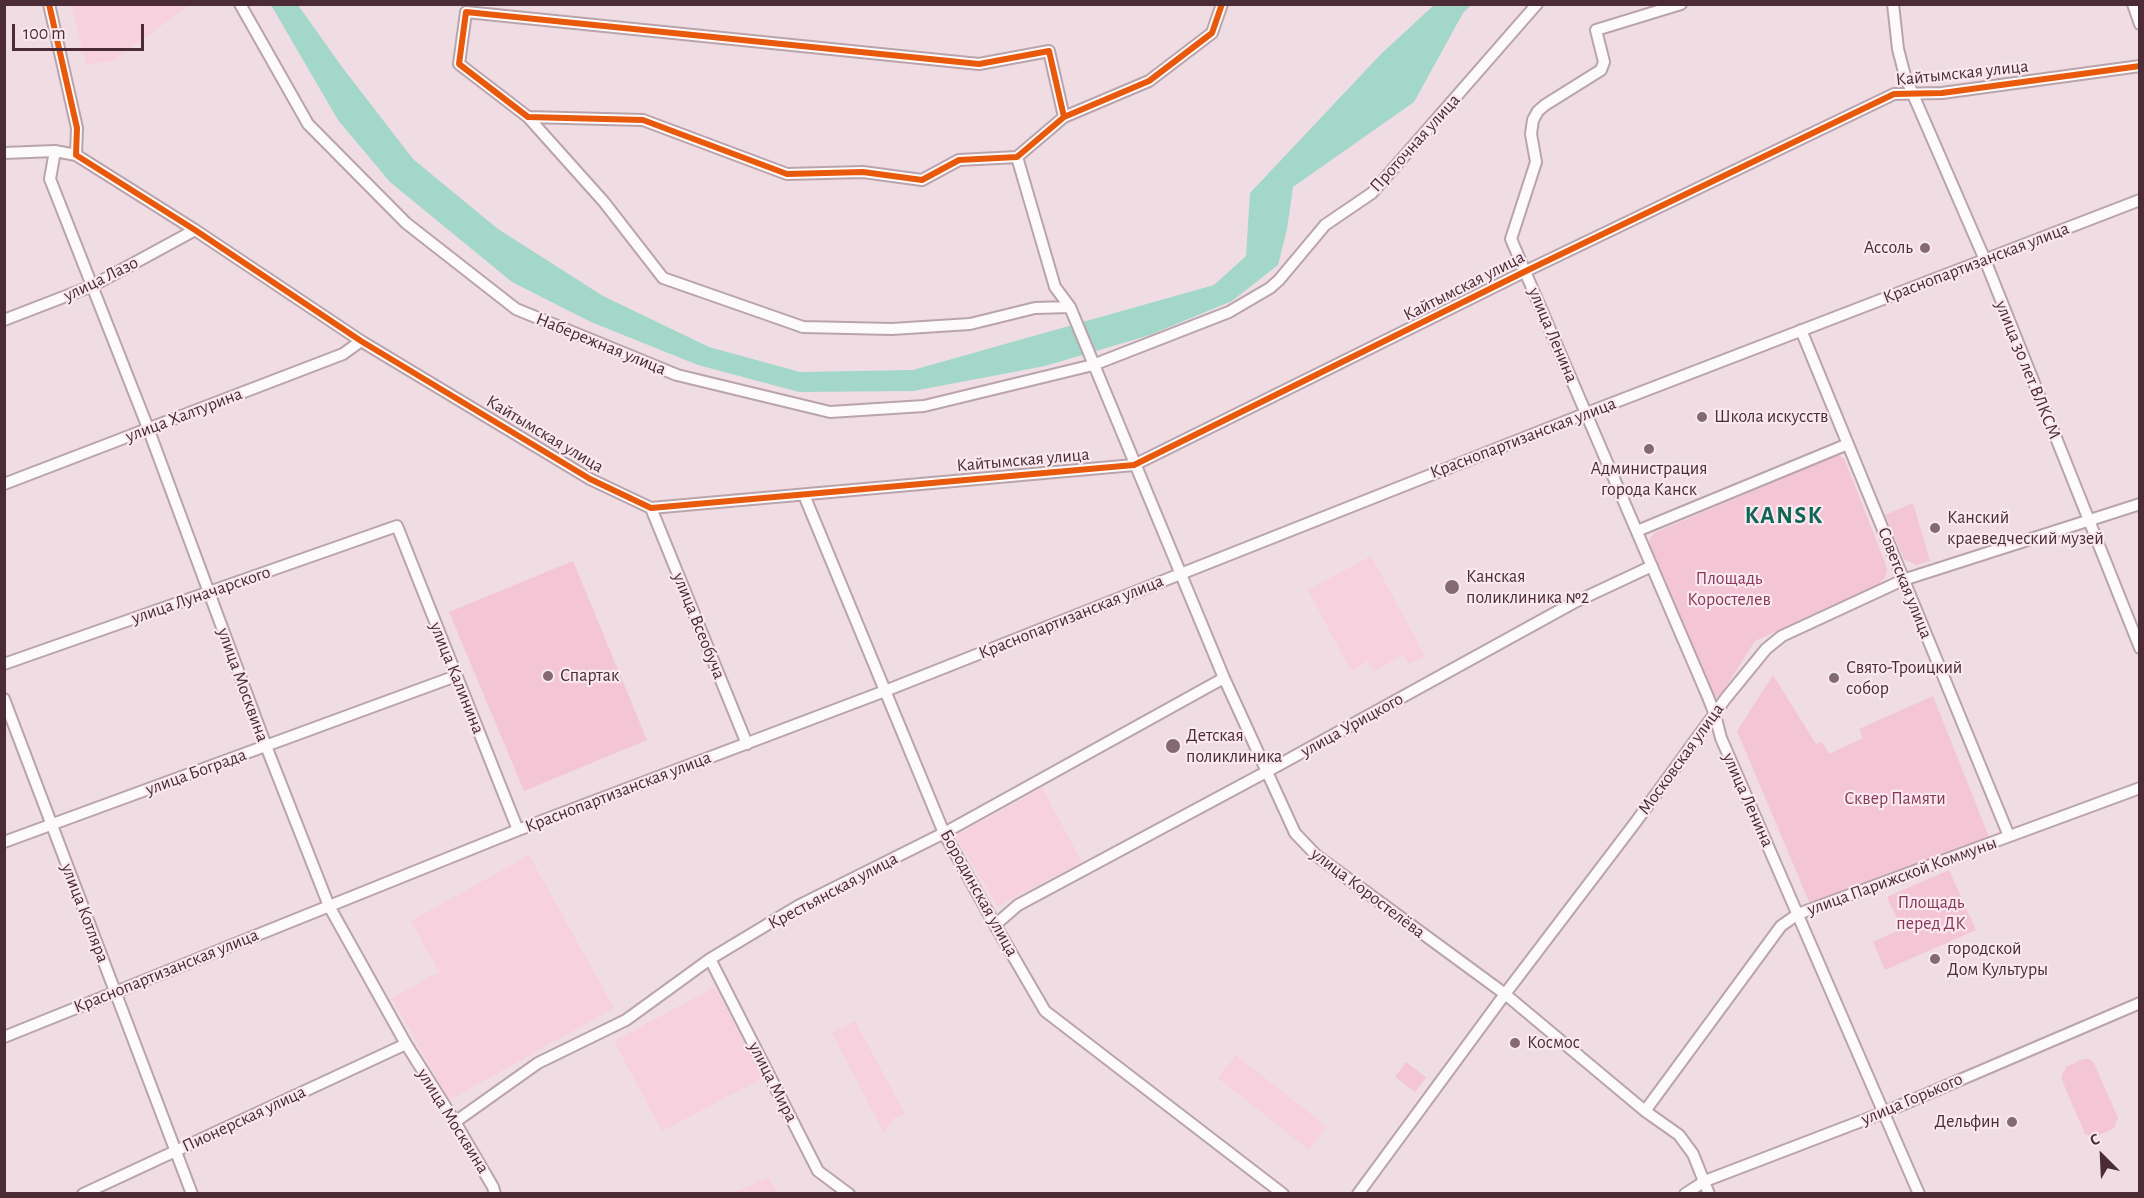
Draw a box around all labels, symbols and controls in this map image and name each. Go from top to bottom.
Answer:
scale bar [15,12,147,50]
text: 100 m [23,25,66,43]
street label: Кайтымская улица [1895,55,2029,91]
street label: Проточная улица [1365,89,1465,197]
street label: Краснопартизанская улица [1880,218,2072,308]
place label: Ассоль [1864,237,1913,259]
marker: Ассоль [1918,241,1932,255]
street label: Кайтымская улица [1400,246,1528,326]
street label: улица Лазо [60,252,142,306]
street label: улица Ленина [1523,284,1583,386]
street label: улица 30 лет ВЛКСМ [1990,297,2066,443]
street label: Набережная улица [533,308,669,380]
street label: улица Халтурина [123,383,245,447]
street label: Кайтымская улица [482,390,608,478]
street label: Краснопартизанская улица [1427,393,1619,483]
place label: Школа искусств [1714,406,1828,428]
marker: Школа искусств [1695,410,1709,424]
marker: Администрация города Канск [1642,442,1656,456]
street label: Кайтымская улица [956,443,1090,477]
place label: Администрация города Канск [1591,458,1707,500]
district label: KANSK [1745,502,1823,530]
place label: Канский краеведческий музей [1947,507,2104,550]
marker: Канский краеведческий музей [1928,521,1942,535]
street label: Советская улица [1873,524,1937,642]
street label: улица Луначарского [129,561,273,629]
place label: Канская поликлиника №2 [1466,566,1589,608]
park label: Площадь Коростелев [1687,568,1771,610]
street label: улица Всеобуча [668,570,730,682]
street label: Краснопартизанская улица [975,570,1167,664]
marker: Канская поликлиника №2 [1443,578,1461,596]
street label: улица Калинина [425,619,489,737]
street label: улица Москвина [212,625,274,745]
place label: Свято-Троицкий собор [1846,657,1962,700]
place label: Спартак [560,665,619,687]
marker: Спартак [541,669,555,683]
marker: Свято-Троицкий собор [1827,671,1841,685]
street label: улица Урицкого [1297,688,1407,762]
street label: Московская улица [1633,699,1729,819]
place label: Детская поликлиника [1186,725,1282,768]
marker: Детская поликлиника [1164,737,1182,755]
street label: улица Бограда [143,744,249,800]
street label: Краснопартизанская улица [522,747,714,837]
street label: улица Ленина [1718,749,1778,851]
park label: Сквер Памяти [1844,788,1946,810]
street label: Бородинская улица [935,826,1023,960]
street label: улица Парижской Коммуны [1804,832,2000,920]
street label: улица Коростелёва [1307,843,1429,943]
street label: Крестьянская улица [764,848,902,934]
street label: улица Котляра [56,860,114,966]
park label: Площадь перед ДК [1896,892,1966,934]
street label: Краснопартизанская улица [70,924,262,1018]
place label: городской Дом Культуры [1947,938,2048,980]
marker: городской Дом Культуры [1928,952,1942,966]
place label: Космос [1527,1032,1580,1054]
marker: Космос [1508,1036,1522,1050]
street label: улица Мира [744,1038,802,1126]
street label: улица Москвина [412,1065,494,1177]
street label: улица Горького [1858,1068,1966,1130]
street label: Пионерская улица [179,1081,309,1157]
place label: Дельфин [1935,1111,2000,1133]
marker: Дельфин [2005,1115,2019,1129]
north arrow [2072,1126,2132,1186]
text: С [2087,1130,2102,1149]

